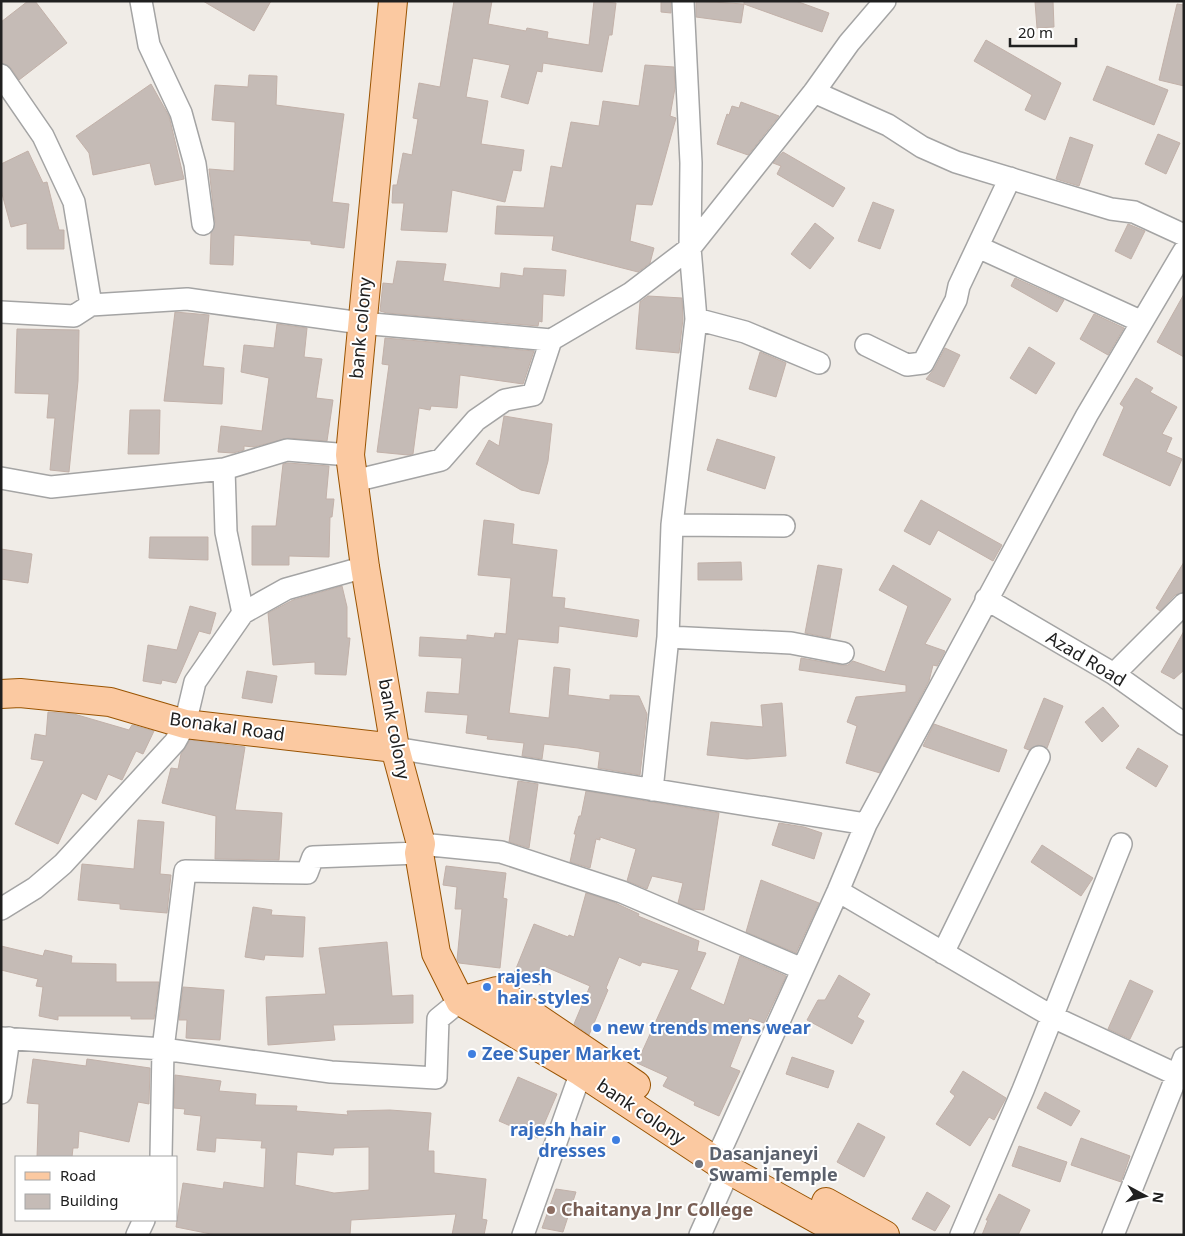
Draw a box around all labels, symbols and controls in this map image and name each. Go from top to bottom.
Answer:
scale bar [1010,15,1076,47]
text: 20 m [1018,22,1053,42]
street label: bank colony [344,275,376,380]
street label: Azad Road [1042,625,1131,691]
street label: bank colony [373,676,417,782]
street label: Bonakal Road [168,706,286,746]
place label: rajesh hair styles [497,964,590,1009]
marker: rajesh hair styles [481,981,493,993]
place label: new trends mens wear [607,1015,811,1039]
marker: new trends mens wear [591,1022,603,1034]
place label: Zee Super Market [482,1041,641,1065]
marker: Zee Super Market [466,1048,478,1060]
street label: bank colony [593,1073,691,1150]
place label: rajesh hair dresses [510,1117,606,1162]
marker: rajesh hair dresses [610,1134,622,1146]
place label: Dasanjaneyi Swami Temple [709,1141,838,1186]
legend [15,1156,178,1221]
marker: Dasanjaneyi Swami Temple [693,1158,705,1170]
text: Road [60,1165,96,1185]
north arrow [1120,1171,1170,1221]
text: Building [60,1190,118,1210]
text: N [1148,1191,1169,1204]
place label: Chaitanya Jnr College [561,1197,753,1221]
marker: Chaitanya Jnr College [545,1204,557,1216]

